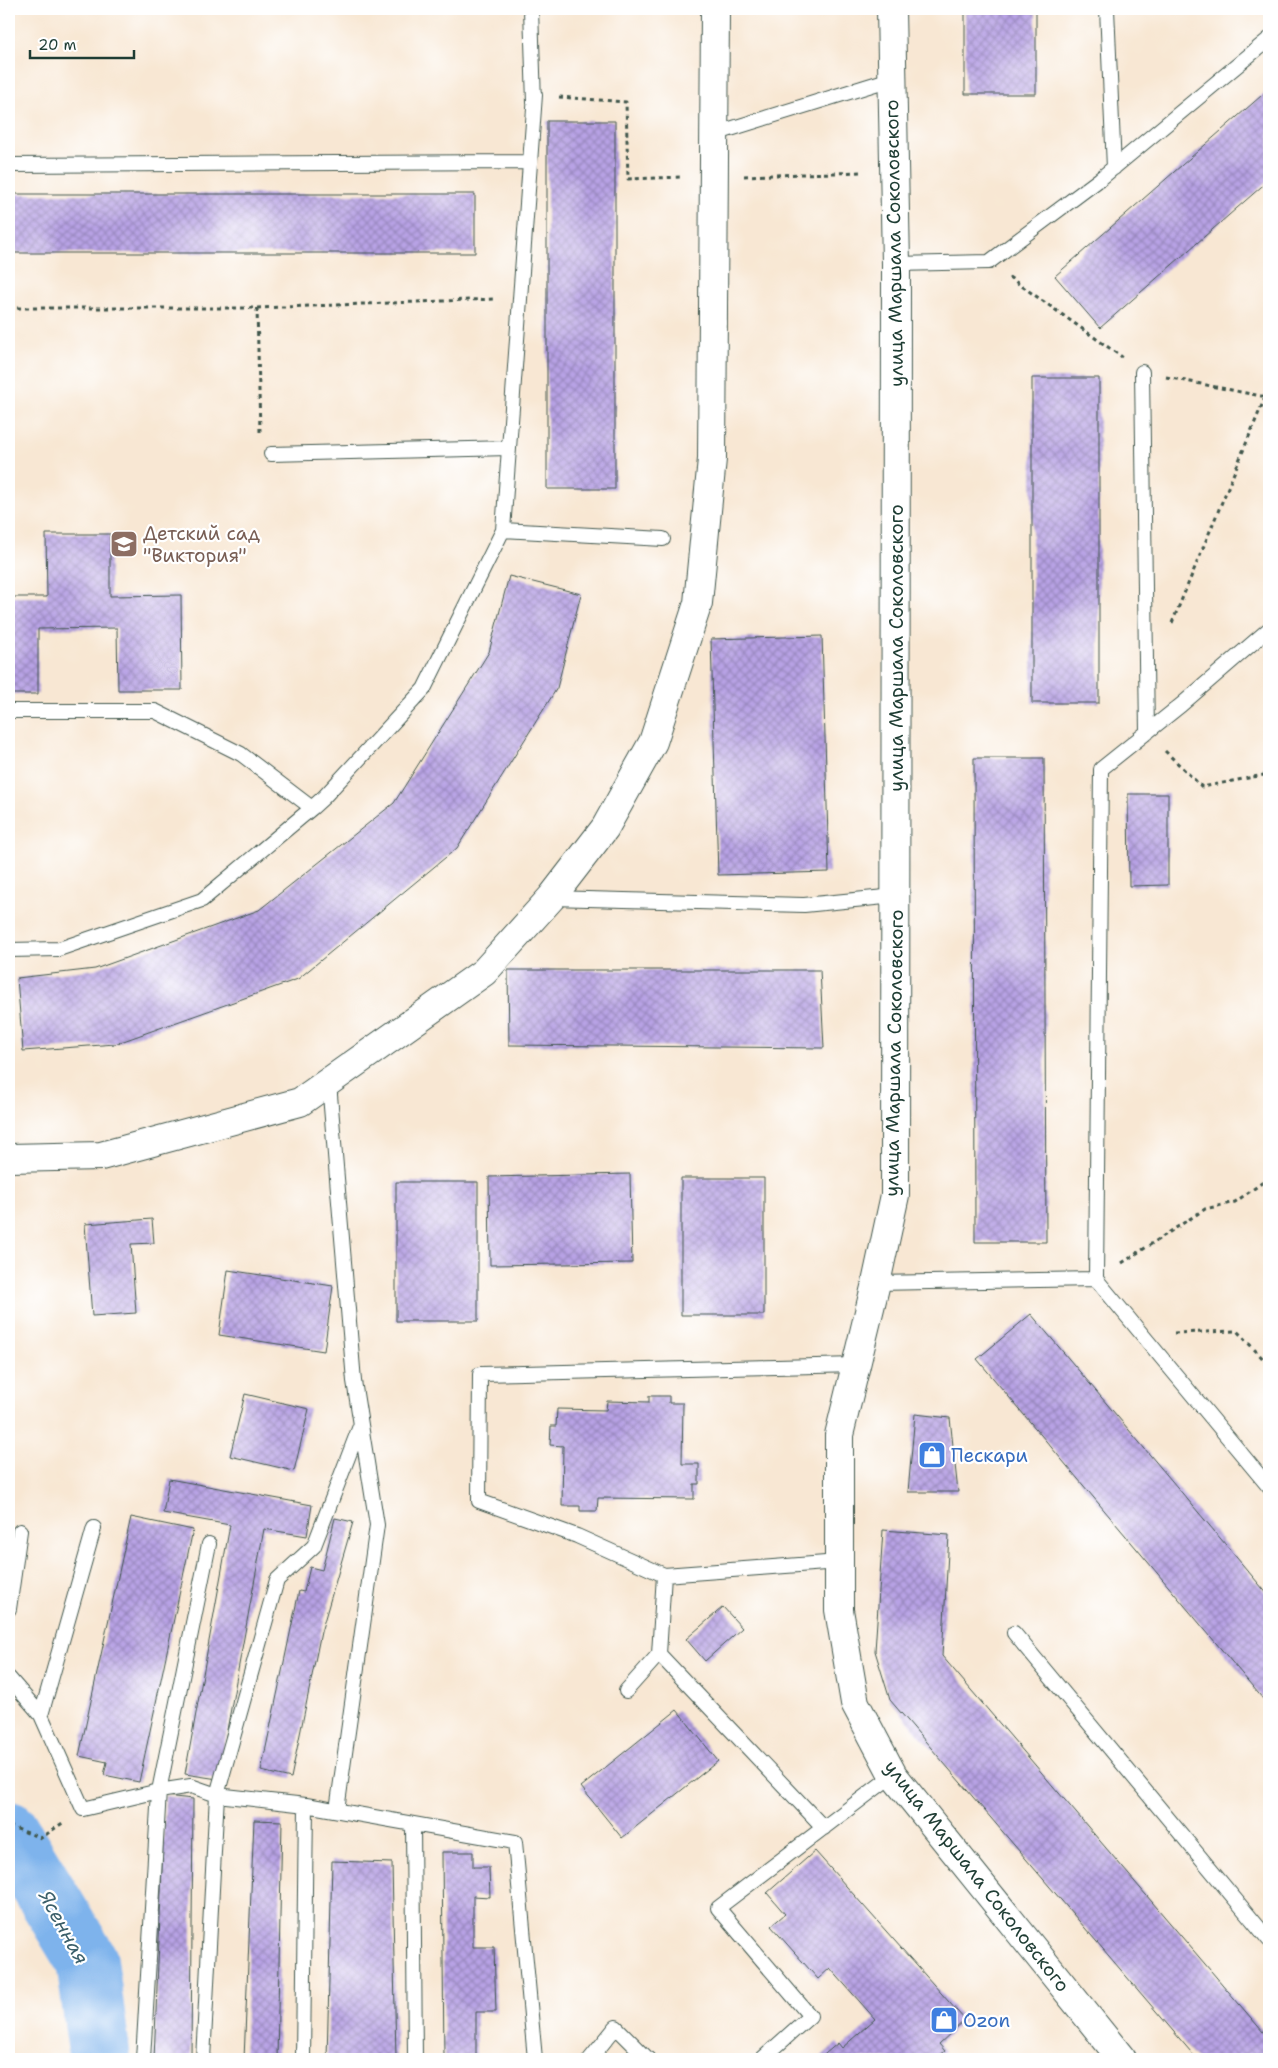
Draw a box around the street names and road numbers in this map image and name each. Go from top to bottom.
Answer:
street label: улица Маршала Соколовского [879,99,909,387]
street label: улица Маршала Соколовского [884,504,909,792]
street label: улица Маршала Соколовского [879,909,909,1197]
street label: улица Маршала Соколовского [879,1755,1075,1997]

